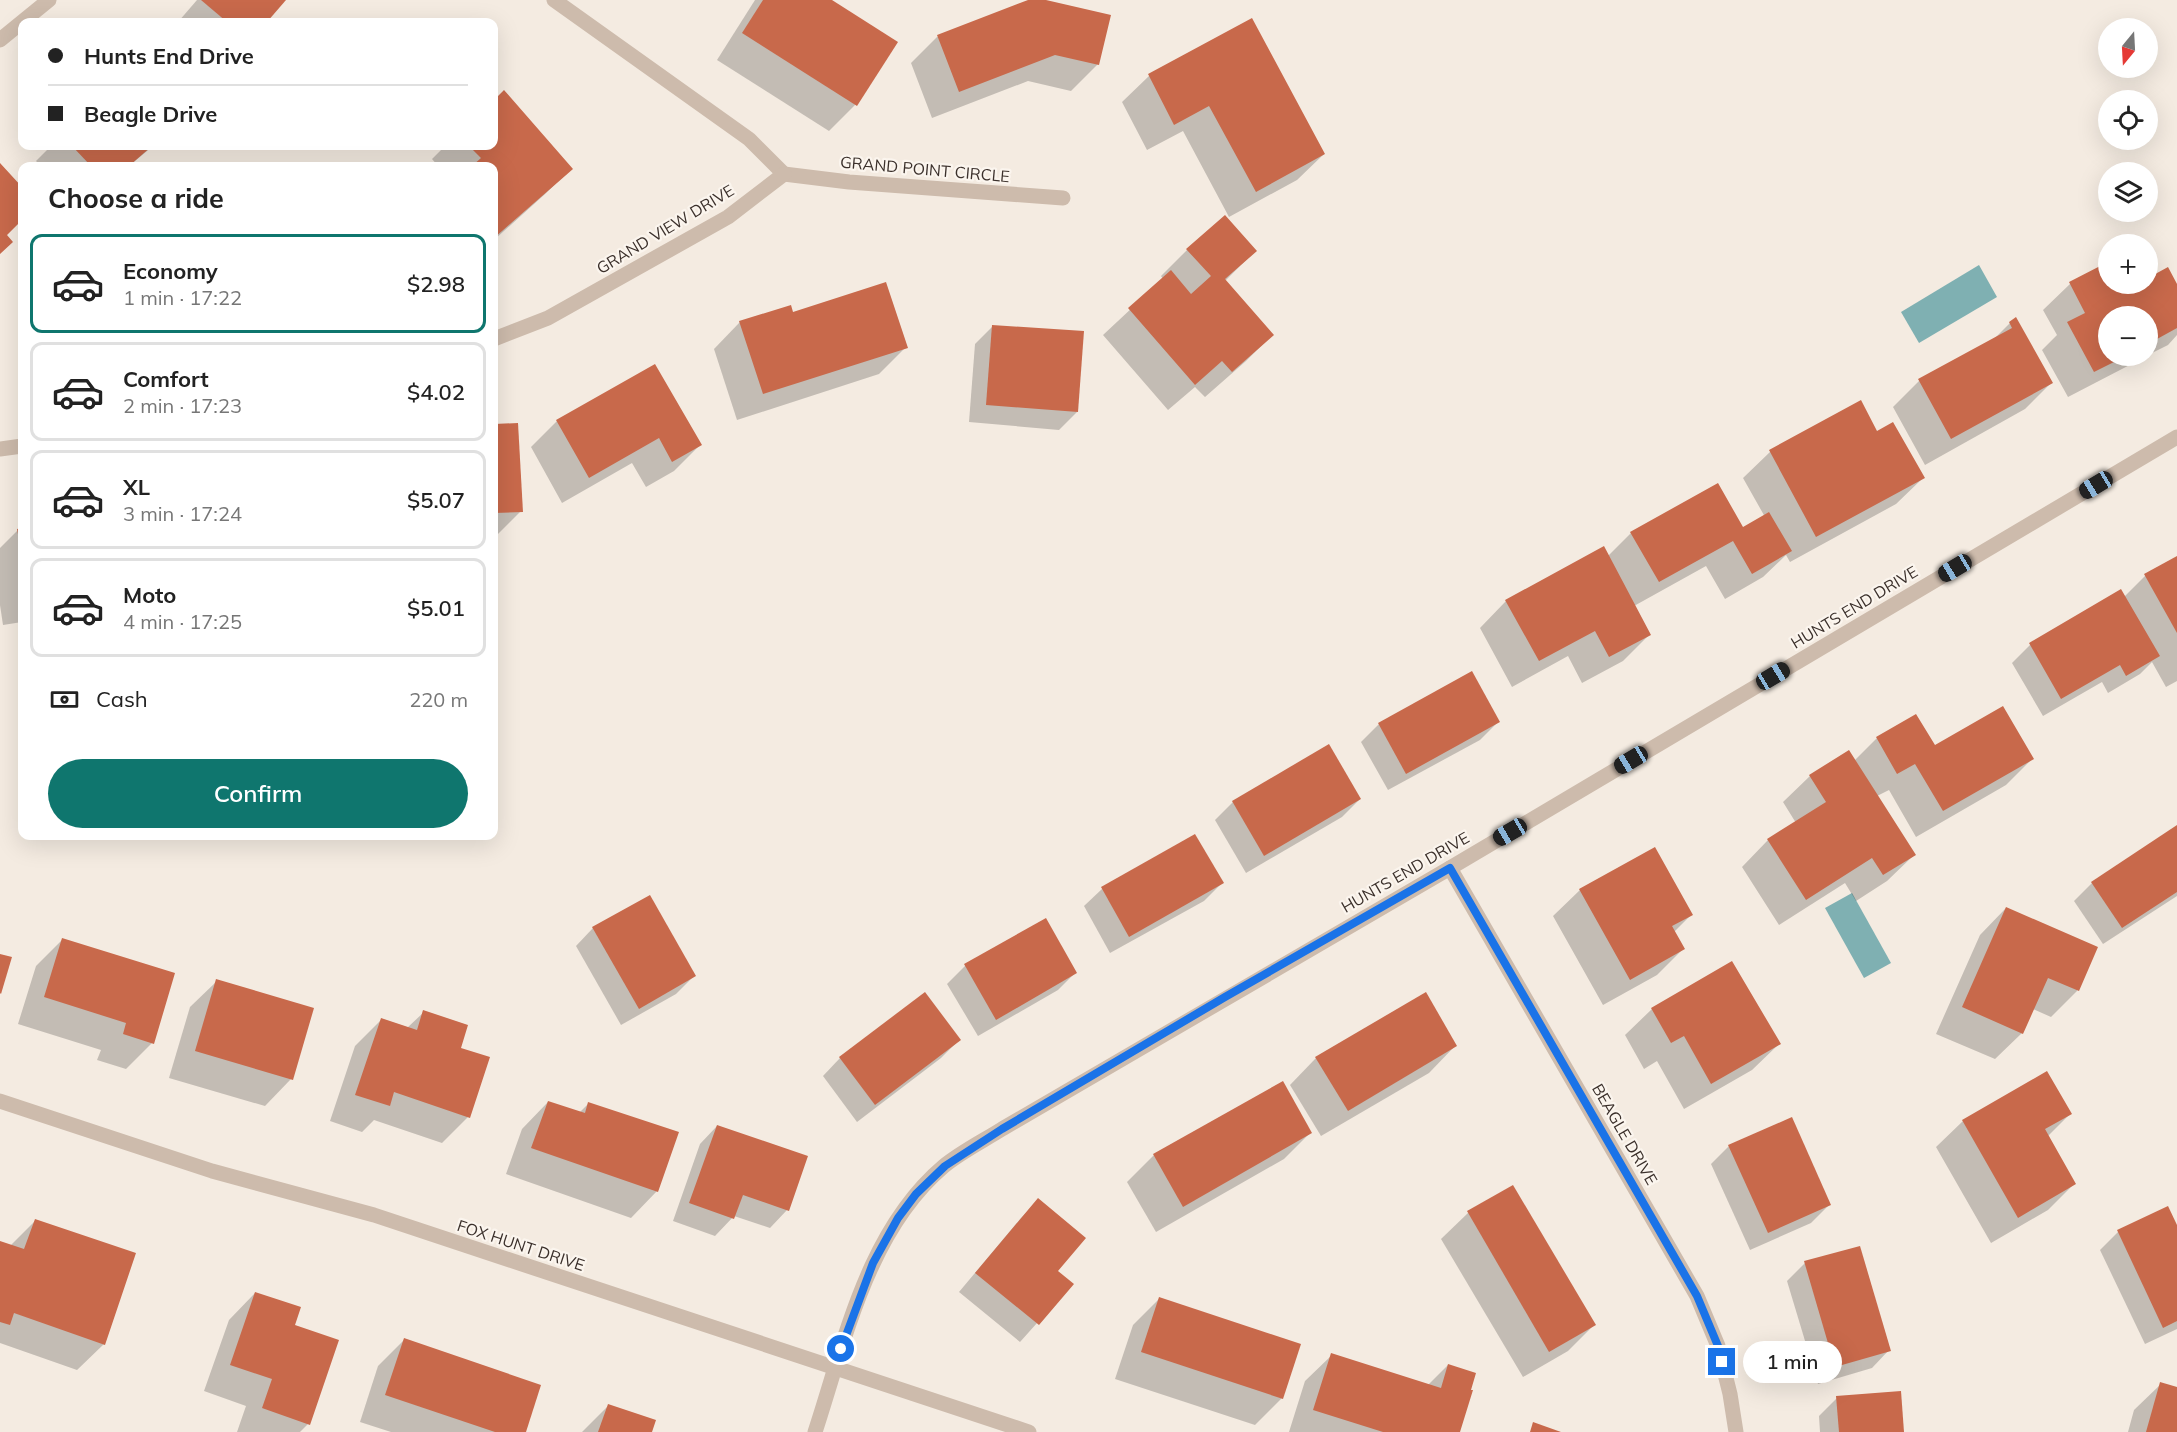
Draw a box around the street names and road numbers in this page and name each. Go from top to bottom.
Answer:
street label: GRAND POINT CIRCLE [839,152,1011,186]
street label: GRAND VIEW DRIVE [593,180,737,278]
street label: HUNTS END DRIVE [1787,561,1921,653]
street label: HUNTS END DRIVE [1337,827,1473,917]
street label: BEAGLE DRIVE [1588,1080,1662,1188]
street label: FOX HUNT DRIVE [455,1215,587,1275]

